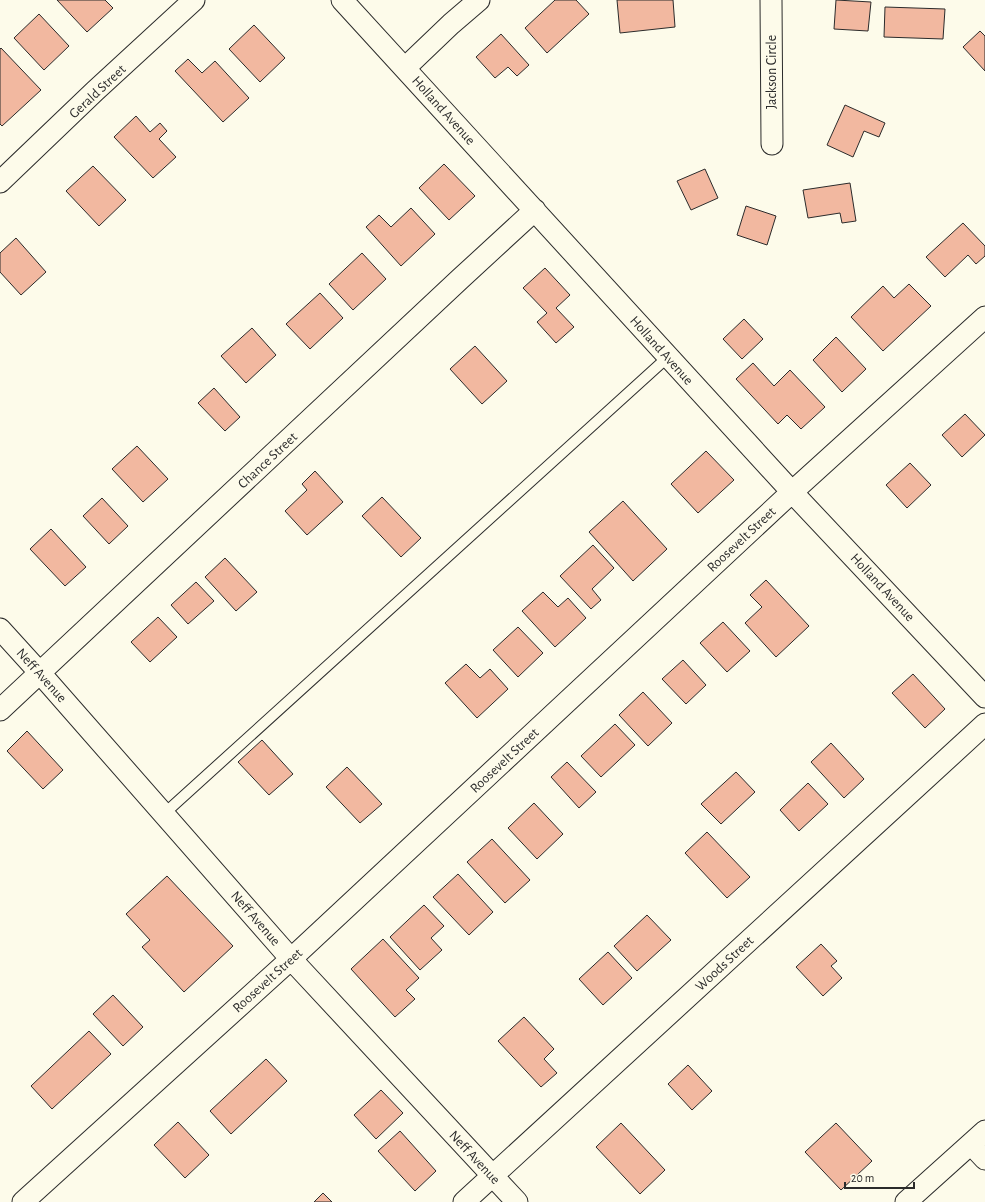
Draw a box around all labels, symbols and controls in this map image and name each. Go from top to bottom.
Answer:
street label: Jackson Circle [765,35,779,109]
street label: Gerald Street [67,62,129,121]
street label: Holland Avenue [409,74,478,148]
street label: Holland Avenue [627,314,696,388]
street label: Chance Street [235,430,300,492]
street label: Roosevelt Street [705,504,779,575]
street label: Holland Avenue [847,551,917,624]
street label: Neff Avenue [14,646,69,705]
street label: Roosevelt Street [468,725,542,796]
street label: Neff Avenue [228,889,283,949]
street label: Woods Street [693,933,757,994]
street label: Roosevelt Street [230,946,305,1015]
street label: Neff Avenue [446,1128,502,1187]
scale bar [845,1164,914,1190]
text: 20 m [851,1172,874,1184]

